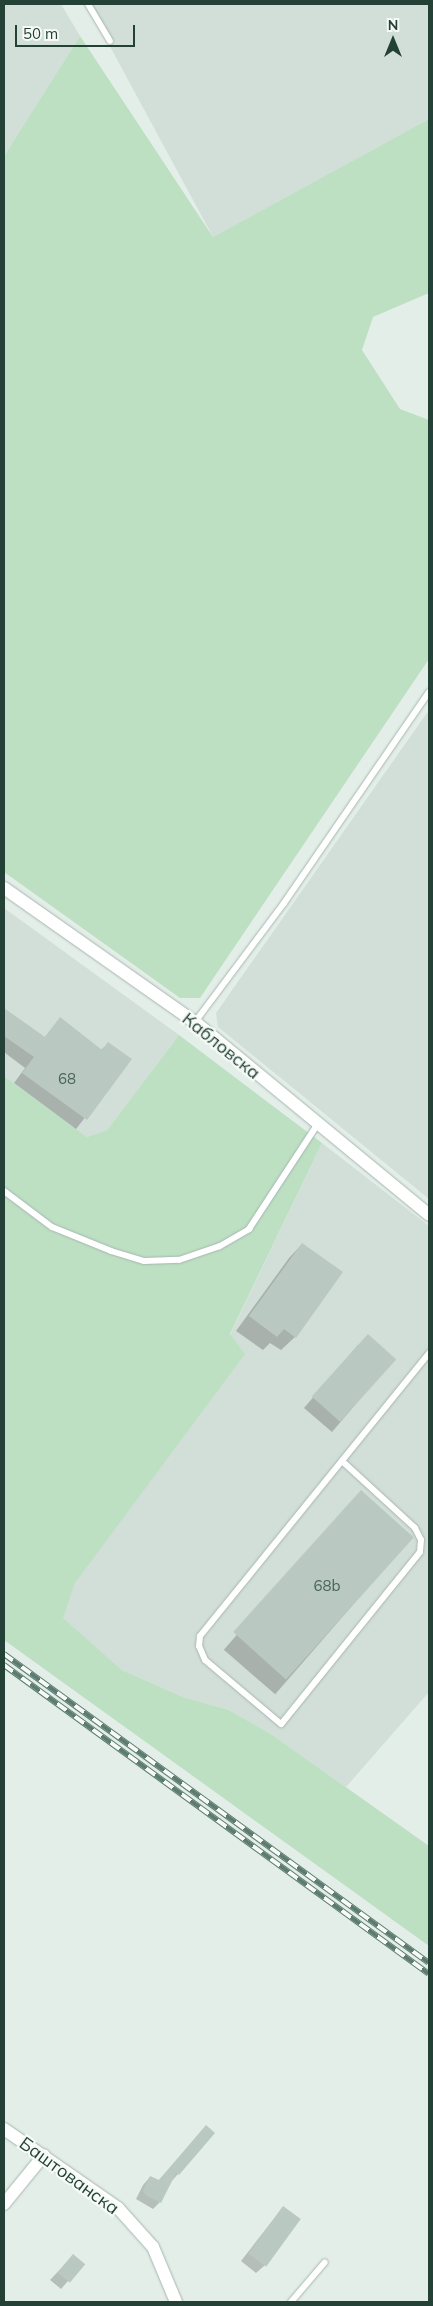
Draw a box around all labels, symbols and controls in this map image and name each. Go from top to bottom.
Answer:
scale bar [18,15,138,47]
north arrow [368,15,418,65]
text: N [388,16,398,34]
text: 50 m [23,24,58,43]
street label: Кабловска [178,1008,264,1084]
house number: 68 [58,1070,76,1088]
house number: 68b [314,1577,340,1595]
street label: Баштованска [15,2133,123,2219]

